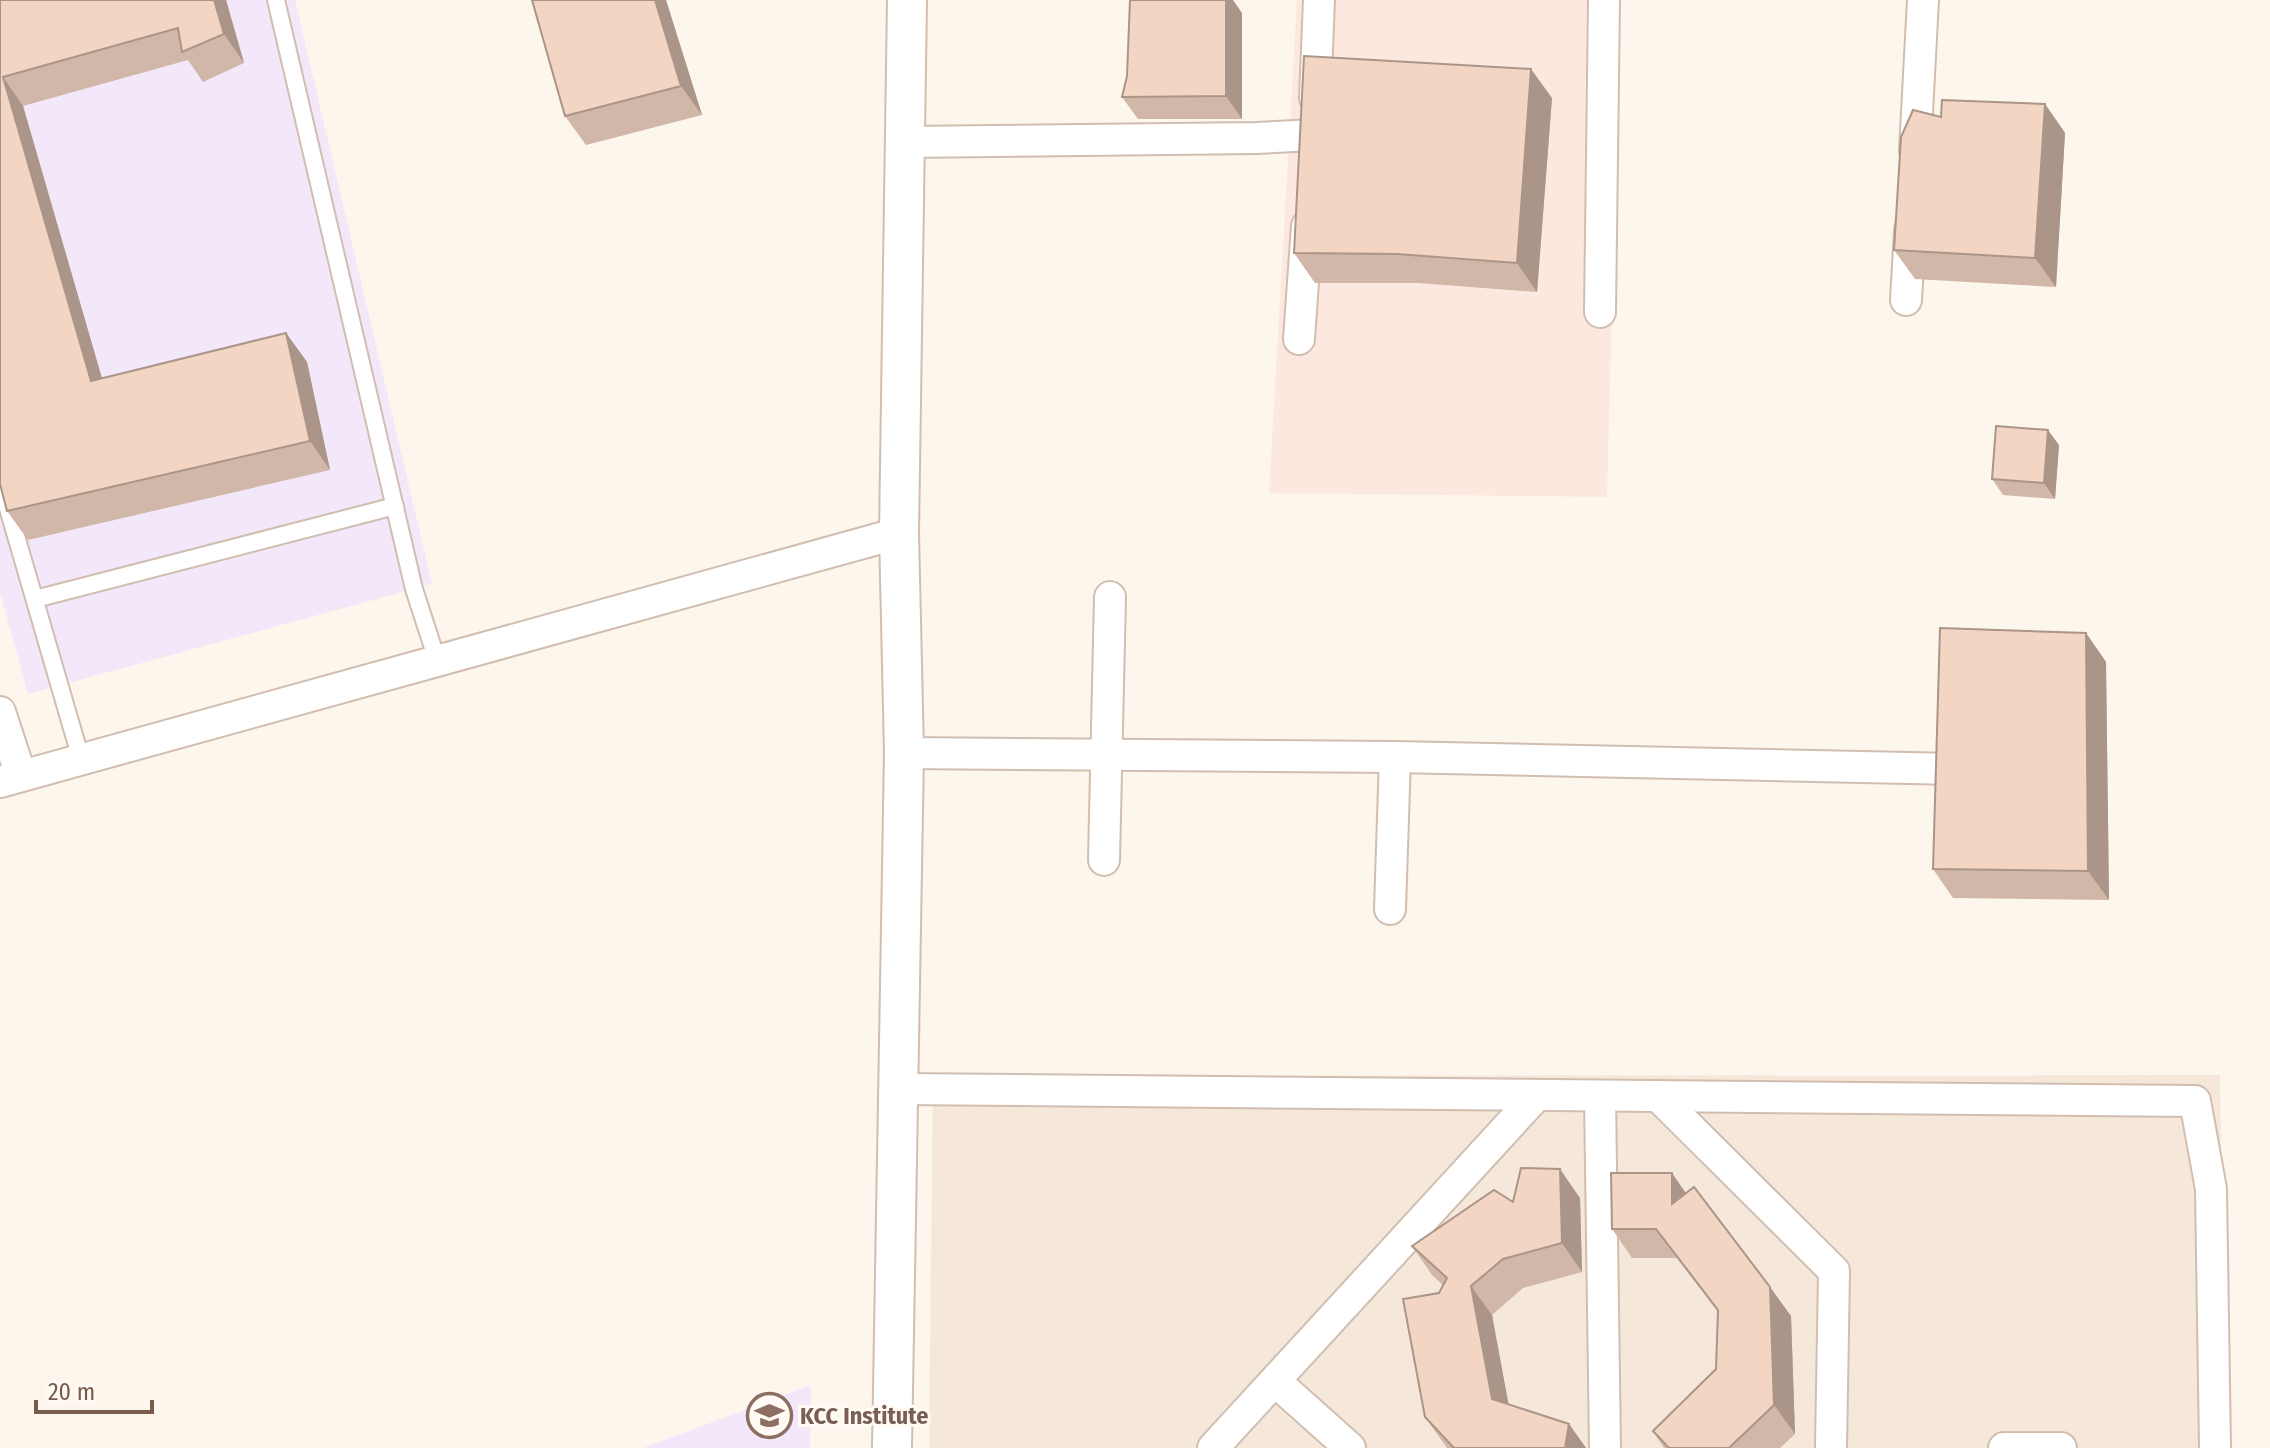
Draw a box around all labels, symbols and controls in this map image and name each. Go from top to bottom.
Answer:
scale bar [36,1364,152,1414]
text: 20 m [48,1378,95,1406]
school or university icon: KCC Institute [745,1392,793,1440]
place label: KCC Institute [800,1402,928,1430]

